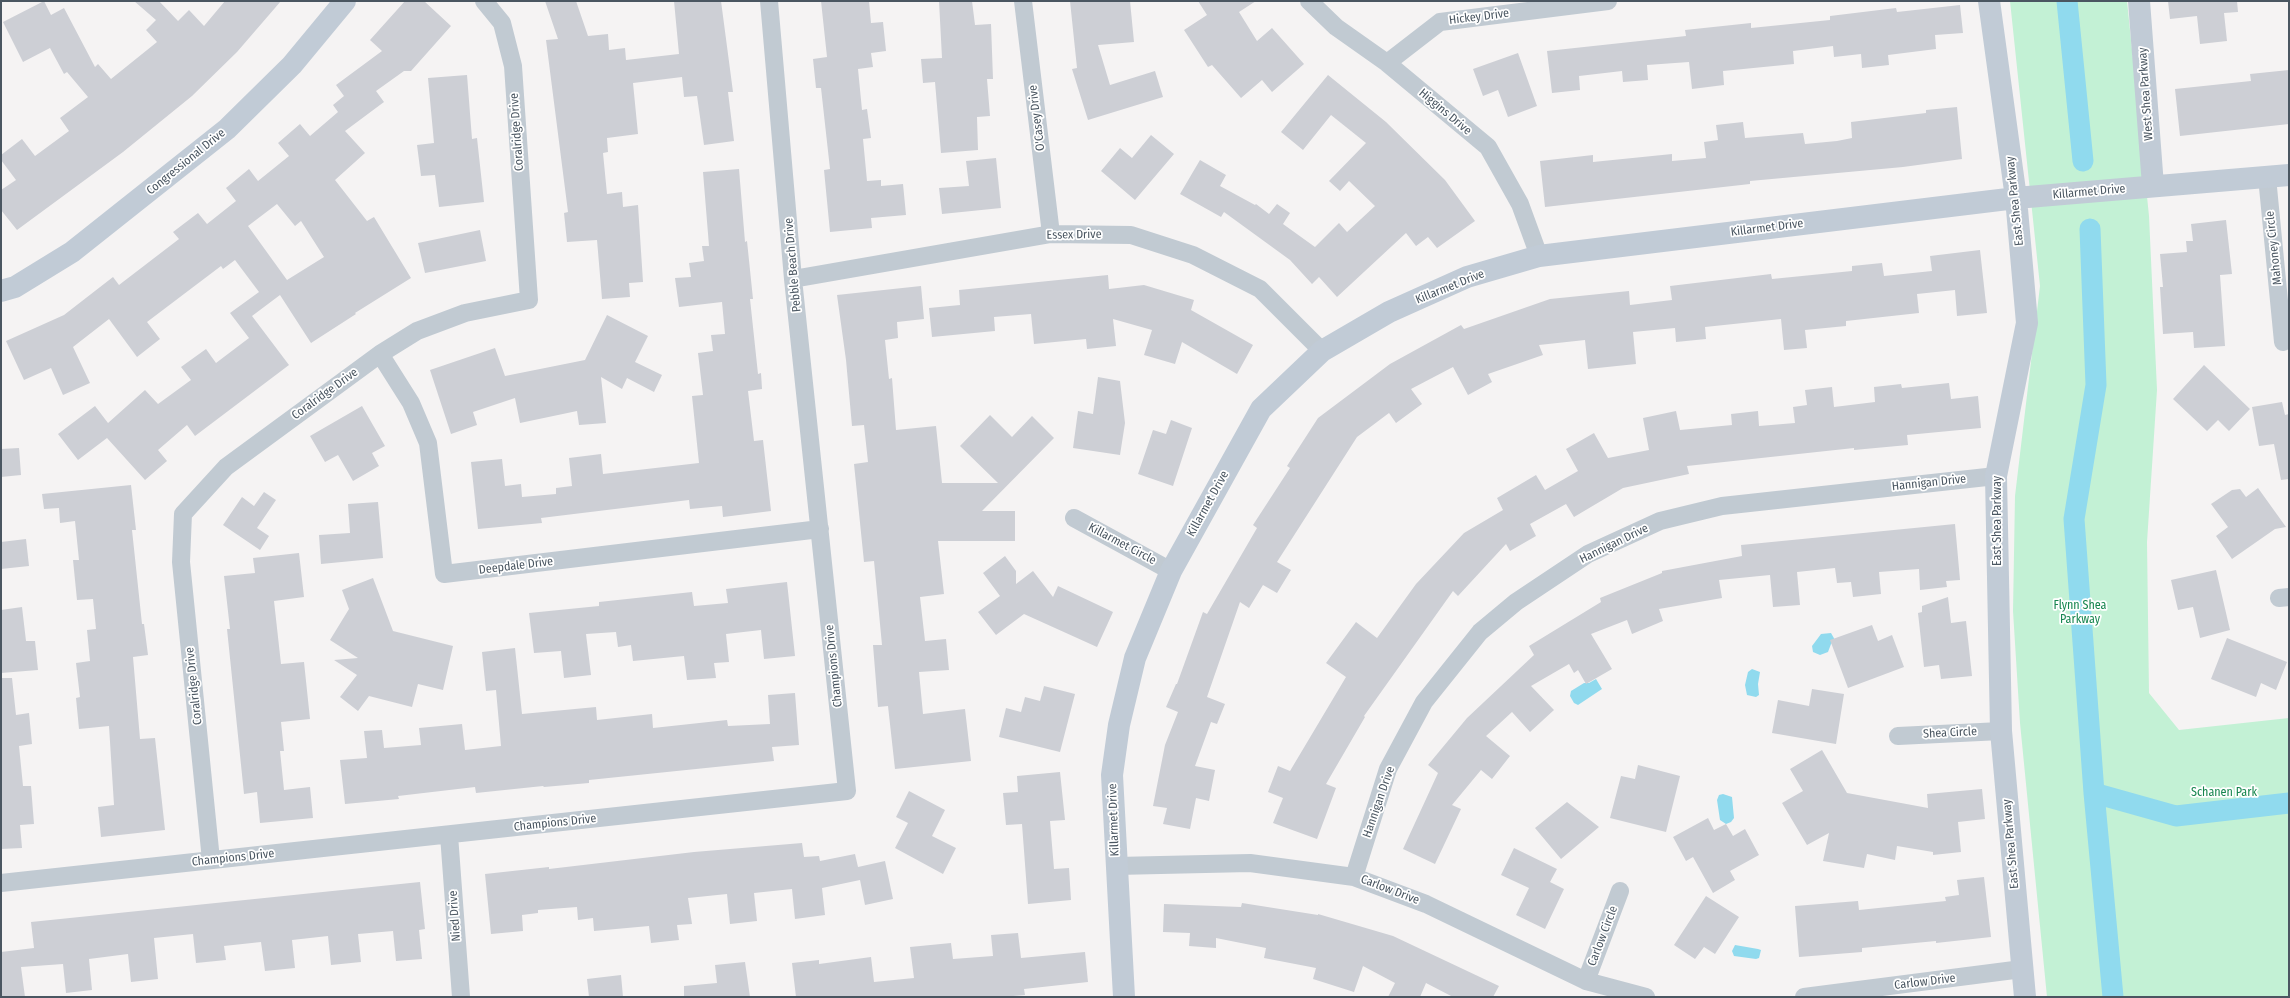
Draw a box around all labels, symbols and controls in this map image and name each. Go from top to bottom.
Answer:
street label: Hickey Drive [1448,6,1510,28]
street label: West Shea Parkway [2136,47,2156,141]
street label: O'Casey Drive [1026,84,1048,152]
street label: Higgins Drive [1416,86,1474,138]
street label: Coralridge Drive [507,93,527,171]
street label: Congressional Drive [144,126,228,198]
street label: East Shea Parkway [2003,155,2027,247]
street label: Killarmet Drive [2052,182,2126,202]
street label: Mahoney Circle [2263,210,2285,286]
street label: Killarmet Drive [1730,216,1804,240]
street label: Pebble Beach Drive [782,217,804,313]
street label: Essex Drive [1046,227,1102,243]
street label: Killarmet Drive [1413,267,1487,307]
street label: Coralridge Drive [289,365,361,423]
street label: Killarmet Drive [1184,469,1232,539]
street label: Hannigan Drive [1891,472,1967,494]
street label: East Shea Parkway [1991,476,2005,566]
street label: Killarmet Circle [1086,520,1158,568]
street label: Hannigan Drive [1577,521,1651,567]
street label: Deepdale Drive [478,554,554,578]
park label: Flynn Shea Parkway [2054,599,2106,627]
street label: Champions Drive [823,624,845,708]
street label: Coralridge Drive [183,646,205,726]
street label: Shea Circle [1923,724,1977,742]
street label: Hannigan Drive [1360,764,1398,840]
street label: Killarmet Drive [1106,783,1122,857]
park label: Schanen Park [2191,786,2257,800]
street label: East Shea Parkway [2000,799,2022,889]
street label: Champions Drive [513,812,597,834]
street label: Champions Drive [191,847,275,869]
street label: Carlow Drive [1359,872,1421,908]
street label: Nied Drive [446,890,464,942]
street label: Carlow Circle [1585,904,1621,968]
street label: Carlow Drive [1894,971,1956,993]

